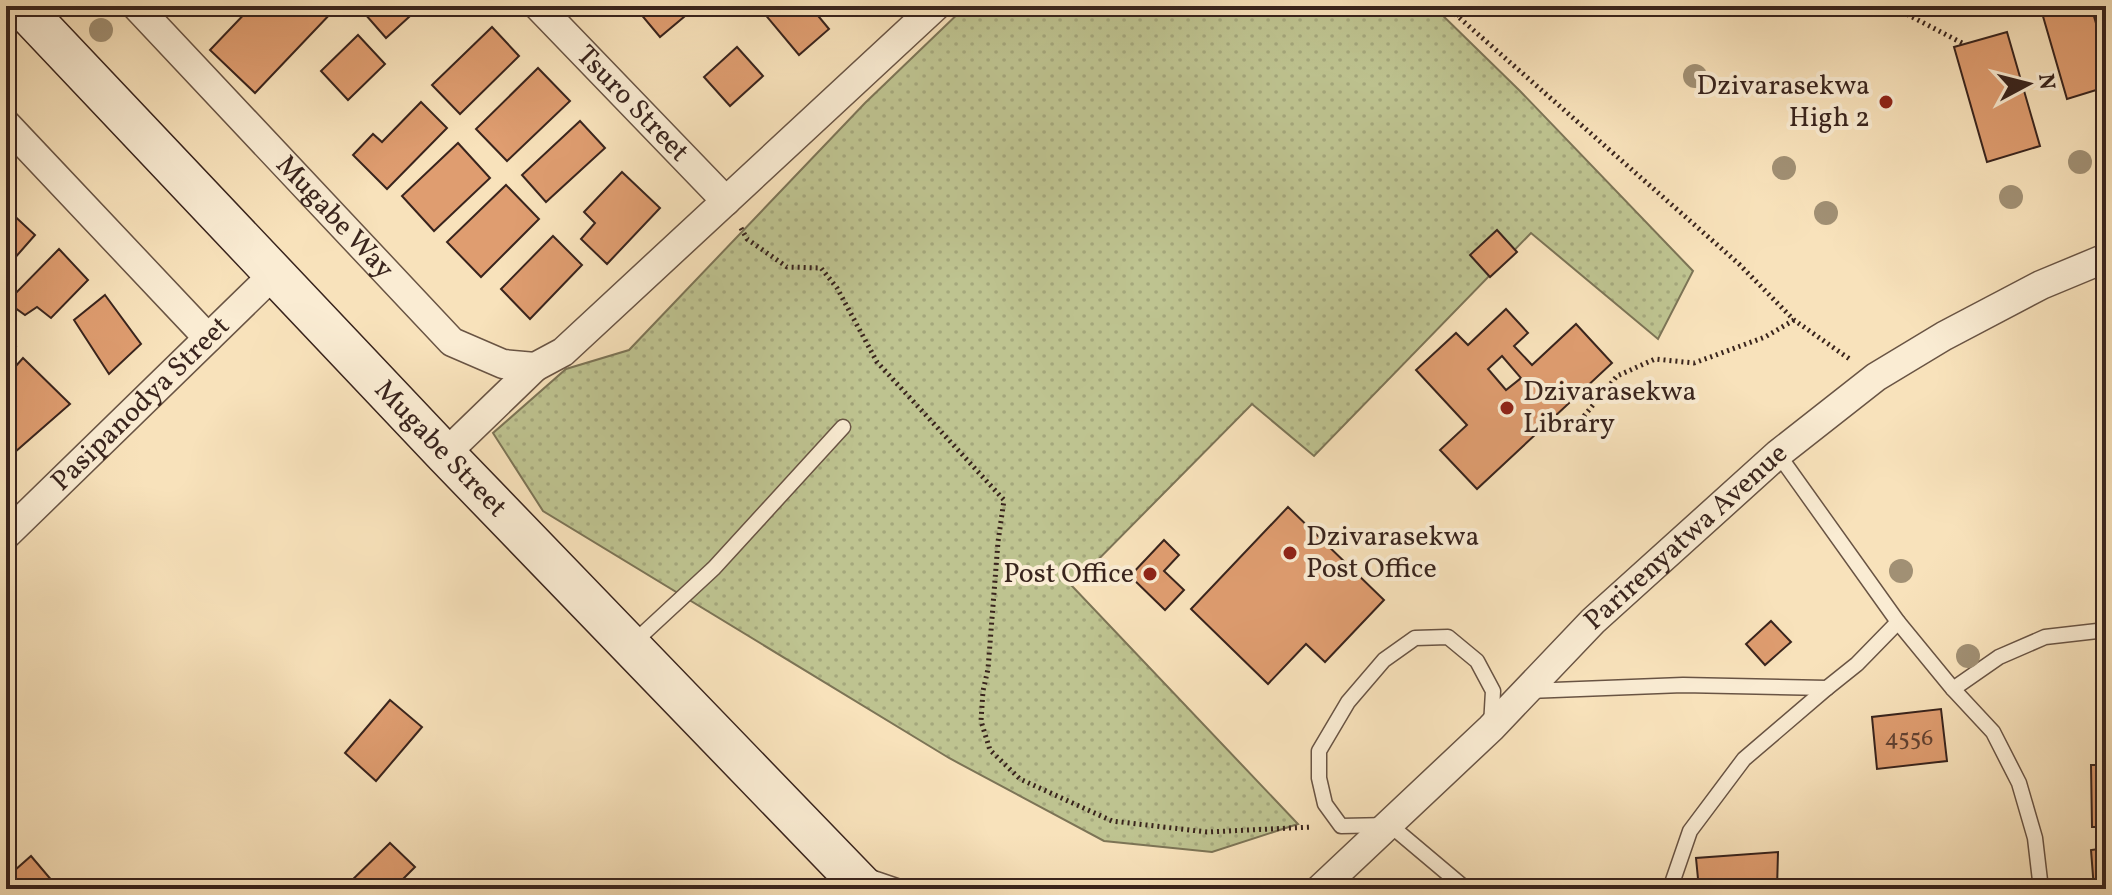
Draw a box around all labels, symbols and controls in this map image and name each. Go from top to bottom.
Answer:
street label: Tsuro Street [567,37,698,171]
north arrow [1988,44,2068,124]
place label: Dzivarasekwa High 2 [1697,67,1870,138]
text: N [2029,72,2062,92]
marker: Dzivarasekwa High 2 [1877,93,1895,111]
street label: Mugabe Way [267,147,403,288]
street label: Pasipanodya Street [42,307,239,500]
street label: Mugabe Street [365,371,516,526]
place label: Dzivarasekwa Library [1523,373,1696,444]
marker: Dzivarasekwa Library [1498,399,1516,417]
street label: Parirenyatwa Avenue [1576,434,1796,639]
place label: Dzivarasekwa Post Office [1306,518,1479,589]
marker: Dzivarasekwa Post Office [1281,544,1299,562]
place label: Post Office [1003,555,1134,594]
marker: Post Office [1141,565,1159,583]
house number: 4556 [1885,722,1933,756]

